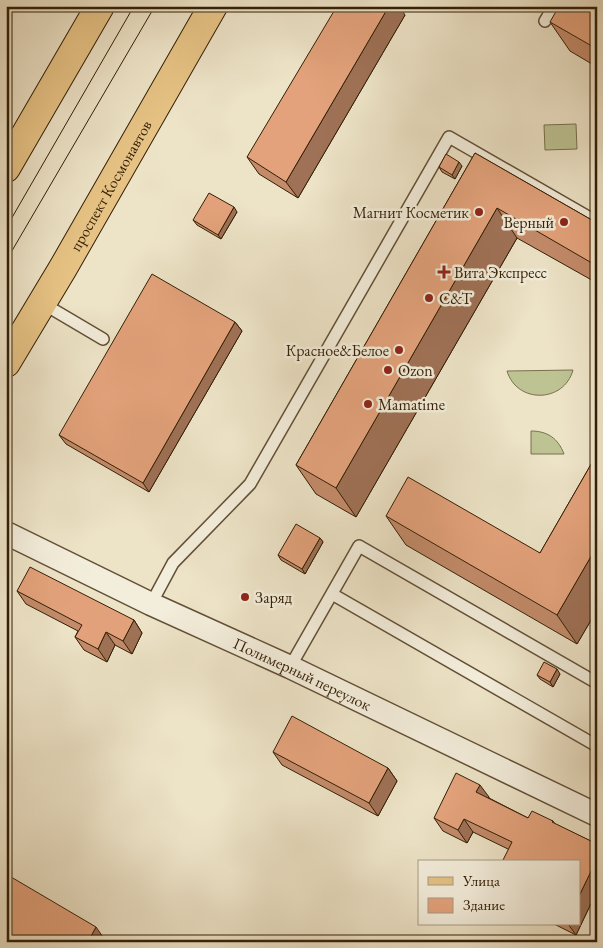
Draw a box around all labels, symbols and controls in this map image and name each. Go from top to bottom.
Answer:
street label: проспект Космонавтов [65,116,157,255]
place label: Магнит Косметик [353,202,469,223]
marker: Магнит Косметик [473,206,485,218]
place label: Верный [504,212,555,233]
marker: Верный [558,216,570,228]
place label: Вита Экспресс [454,262,547,283]
marker: Вита Экспресс [438,266,450,278]
place label: С&Т [439,288,472,309]
marker: С&Т [423,292,435,304]
place label: Красное&Белое [286,340,389,361]
marker: Красное&Белое [393,344,405,356]
place label: Ozon [398,360,433,381]
marker: Ozon [382,364,394,376]
place label: Mamatime [378,394,445,415]
marker: Mamatime [362,398,374,410]
place label: Заряд [255,587,293,608]
marker: Заряд [239,591,251,603]
street label: Полимерный переулок [230,633,375,716]
legend [418,860,580,926]
text: Улица [462,871,500,890]
text: Здание [463,895,505,914]

